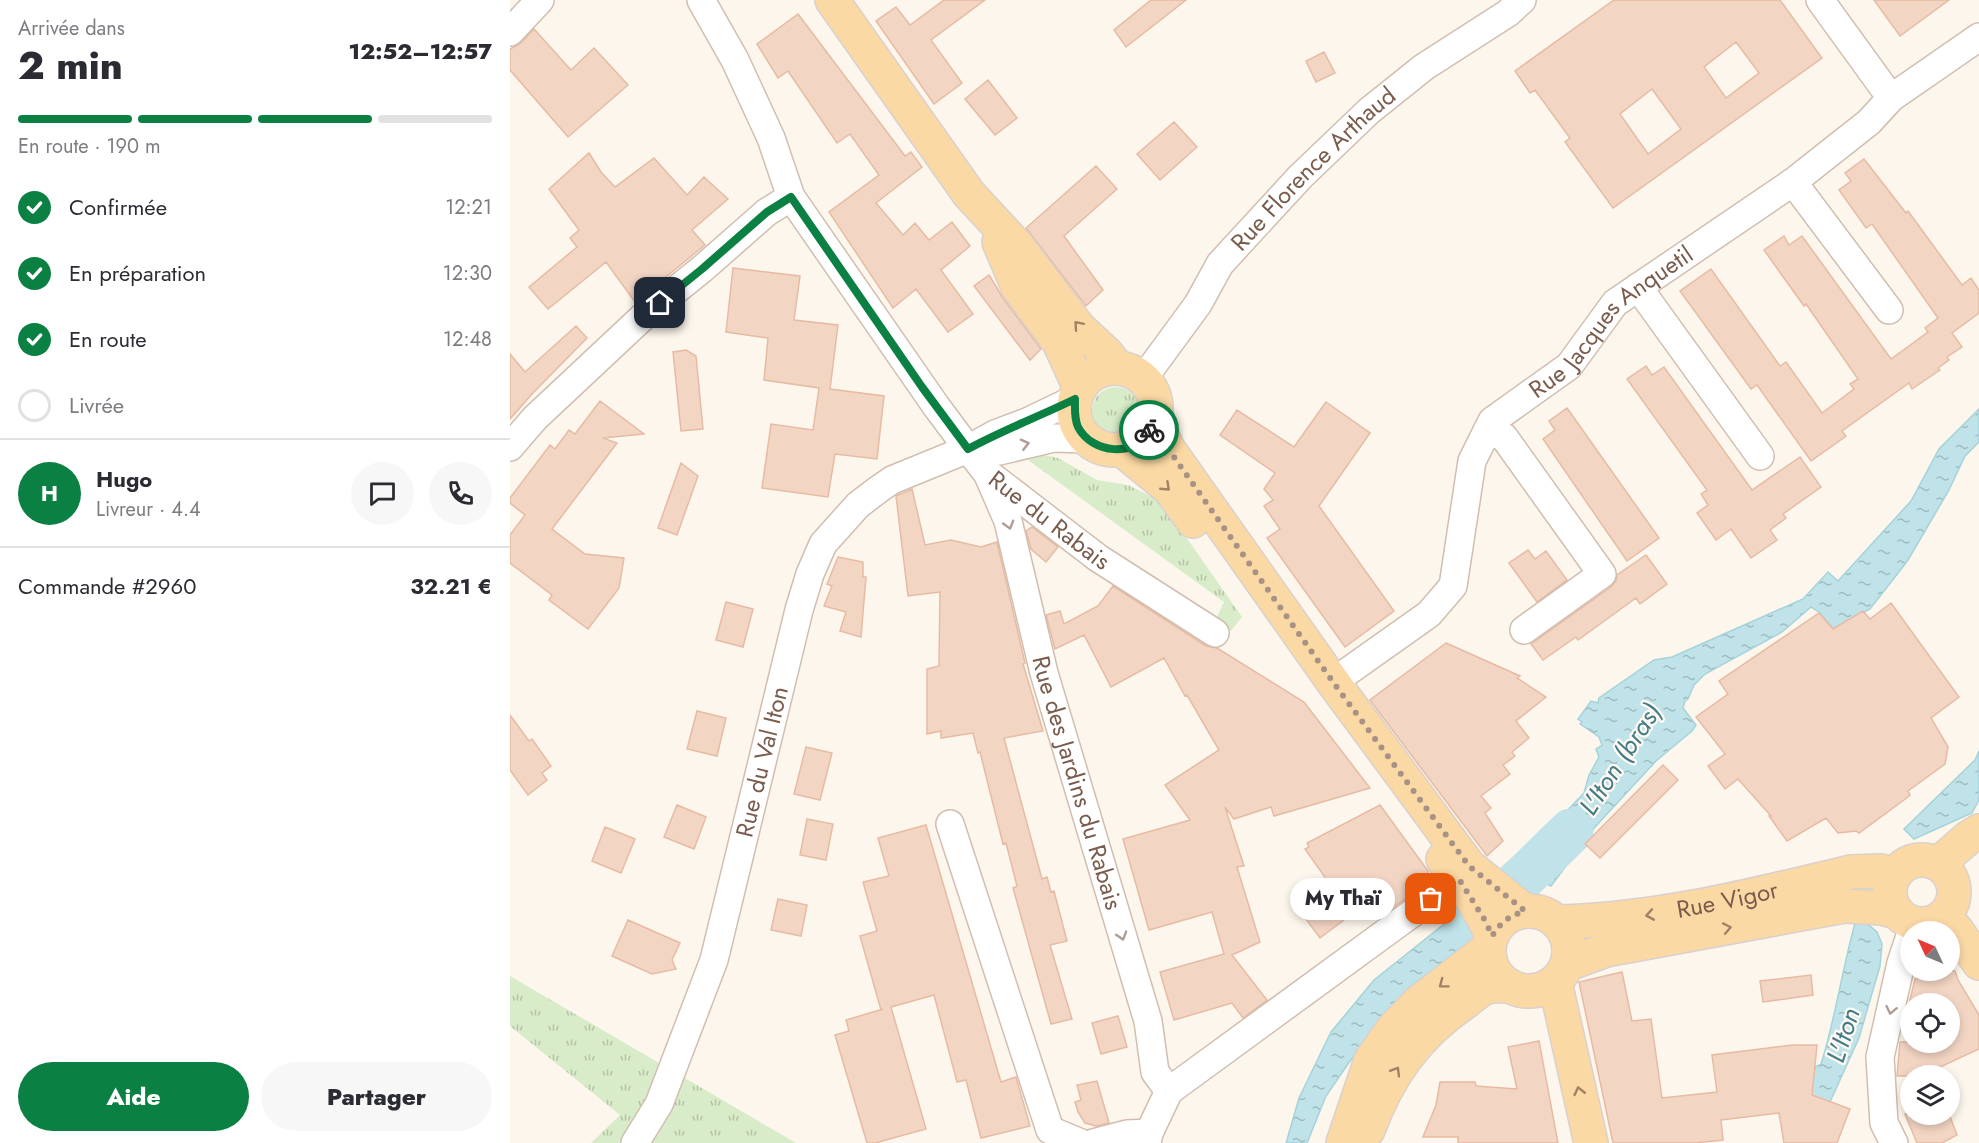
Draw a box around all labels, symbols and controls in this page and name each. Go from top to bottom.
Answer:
text: Arrivée dans [18,14,125,43]
text: 12:52–12:57 [349,35,492,67]
text: 2 min [18,37,123,94]
street label: Rue Florence Arthaud [1222,78,1403,259]
text: En route · 190 m [18,132,161,161]
icon: check [18,191,51,224]
text: Confirmée [69,191,167,223]
text: 12:21 [445,193,492,222]
street label: Rue Jacques Anquetil [1521,237,1700,406]
icon: check [18,257,51,290]
text: En préparation [69,257,206,289]
text: 12:30 [443,259,492,288]
pin [634,277,685,328]
icon: home [643,286,676,319]
one-way arrow [1074,321,1085,332]
icon: check [18,323,51,356]
text: En route [69,323,147,355]
text: 12:48 [443,325,492,354]
text: Livrée [69,389,124,421]
courier [1119,400,1179,460]
icon: bike [1133,414,1166,447]
one-way arrow [1020,439,1030,452]
button: chat [351,462,414,525]
button: phone [429,462,492,525]
street label: Rue du Rabais [981,462,1117,578]
text: Hugo [96,463,152,495]
text: H [41,477,58,509]
one-way arrow [1159,480,1169,491]
text: Livreur · 4.4 [96,495,201,524]
one-way arrow [1002,520,1014,530]
text: Commande #2960 [18,570,196,602]
text: 32.21 € [410,570,492,602]
street label: Rue des Jardins du Rabais [1024,652,1132,914]
street label: Rue du Val Iton [726,683,797,841]
water label: L'Iton (bras) [1570,696,1670,822]
street label: Rue Vigor [1674,872,1782,927]
pin [1405,873,1456,924]
callout: My Thaï [1290,878,1395,920]
icon: bag [1414,882,1447,915]
text: My Thaï [1305,884,1380,913]
one-way arrow [1645,908,1655,921]
north arrow [1900,921,1960,981]
map controls [1900,921,1960,1125]
one-way arrow [1721,922,1731,935]
one-way arrow [1115,930,1127,941]
one-way arrow [1439,976,1450,987]
button: locate [1900,993,1960,1053]
water label: L'Iton [1816,1003,1870,1067]
one-way arrow [1885,1005,1898,1015]
button: Aide [18,1062,249,1131]
button: Partager [261,1062,492,1131]
button: layers [1900,1065,1960,1125]
one-way arrow [1389,1067,1400,1077]
one-way arrow [1574,1087,1587,1097]

